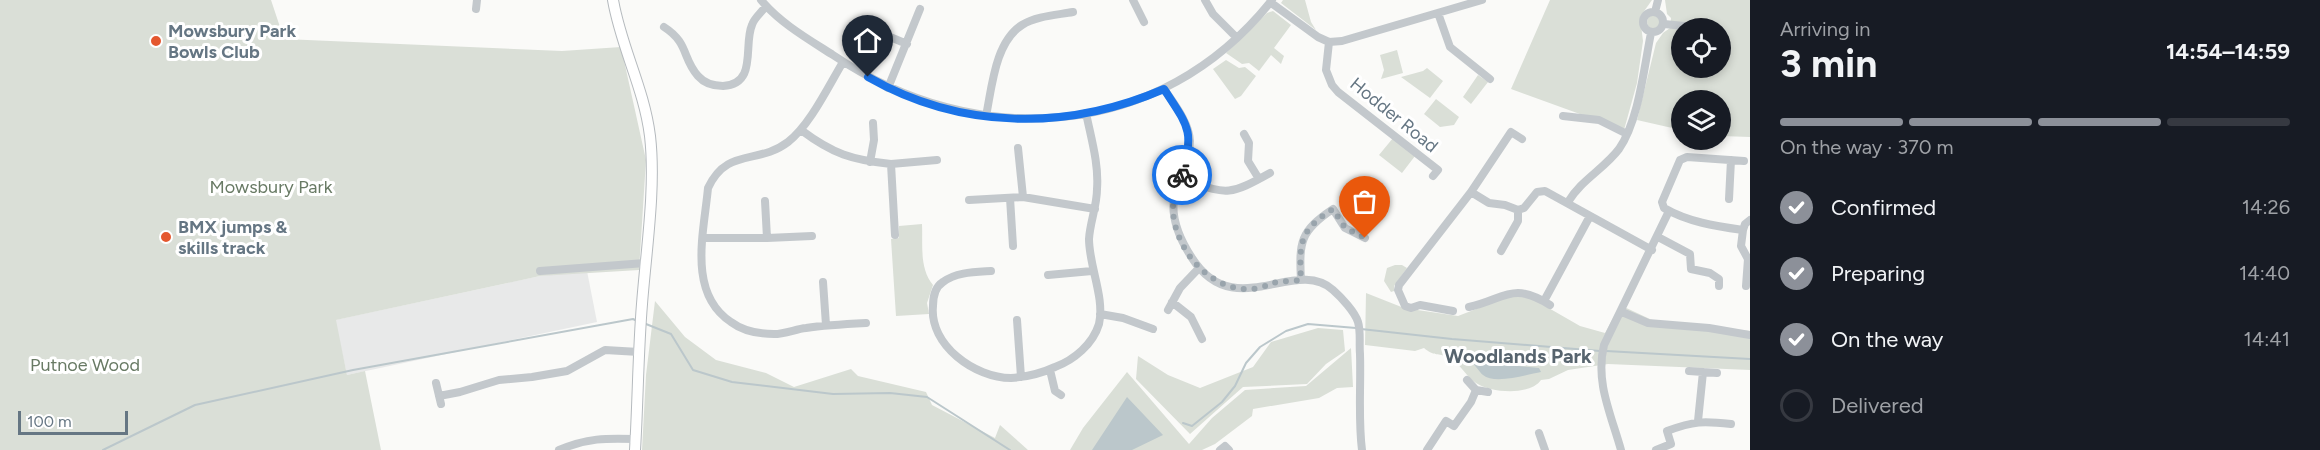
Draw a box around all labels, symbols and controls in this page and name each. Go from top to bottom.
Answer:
pin [842,15,893,77]
text: Arriving in [1780,17,1870,41]
map controls [1671,18,1731,150]
button: locate [1671,18,1731,78]
place label: Mowsbury Park Bowls Club [168,20,296,63]
icon: home [851,24,884,57]
marker: Mowsbury Park Bowls Club [149,34,163,48]
text: 14:54–14:59 [2166,38,2290,65]
text: 3 min [1780,40,1877,87]
street label: Hodder Road [1346,73,1442,157]
button: layers [1671,90,1731,150]
text: On the way · 370 m [1780,135,1954,159]
courier [1152,145,1212,205]
icon: bike [1166,159,1199,192]
park label: Mowsbury Park [210,176,333,198]
pin [1339,176,1390,238]
icon: bag [1348,185,1381,218]
icon: check [1780,191,1813,224]
text: Confirmed [1831,194,1936,221]
text: 14:26 [2242,195,2290,219]
place label: BMX jumps & skills track [178,216,288,259]
marker: BMX jumps & skills track [159,230,173,244]
icon: check [1780,257,1813,290]
text: Preparing [1831,260,1925,287]
text: 14:40 [2239,261,2290,285]
icon: check [1780,323,1813,356]
text: On the way [1831,326,1943,353]
text: 14:41 [2244,327,2290,351]
district label: Woodlands Park [1444,344,1592,368]
park label: Putnoe Wood [30,354,140,376]
text: Delivered [1831,392,1924,419]
scale bar [18,408,128,436]
text: 100 m [27,412,72,431]

